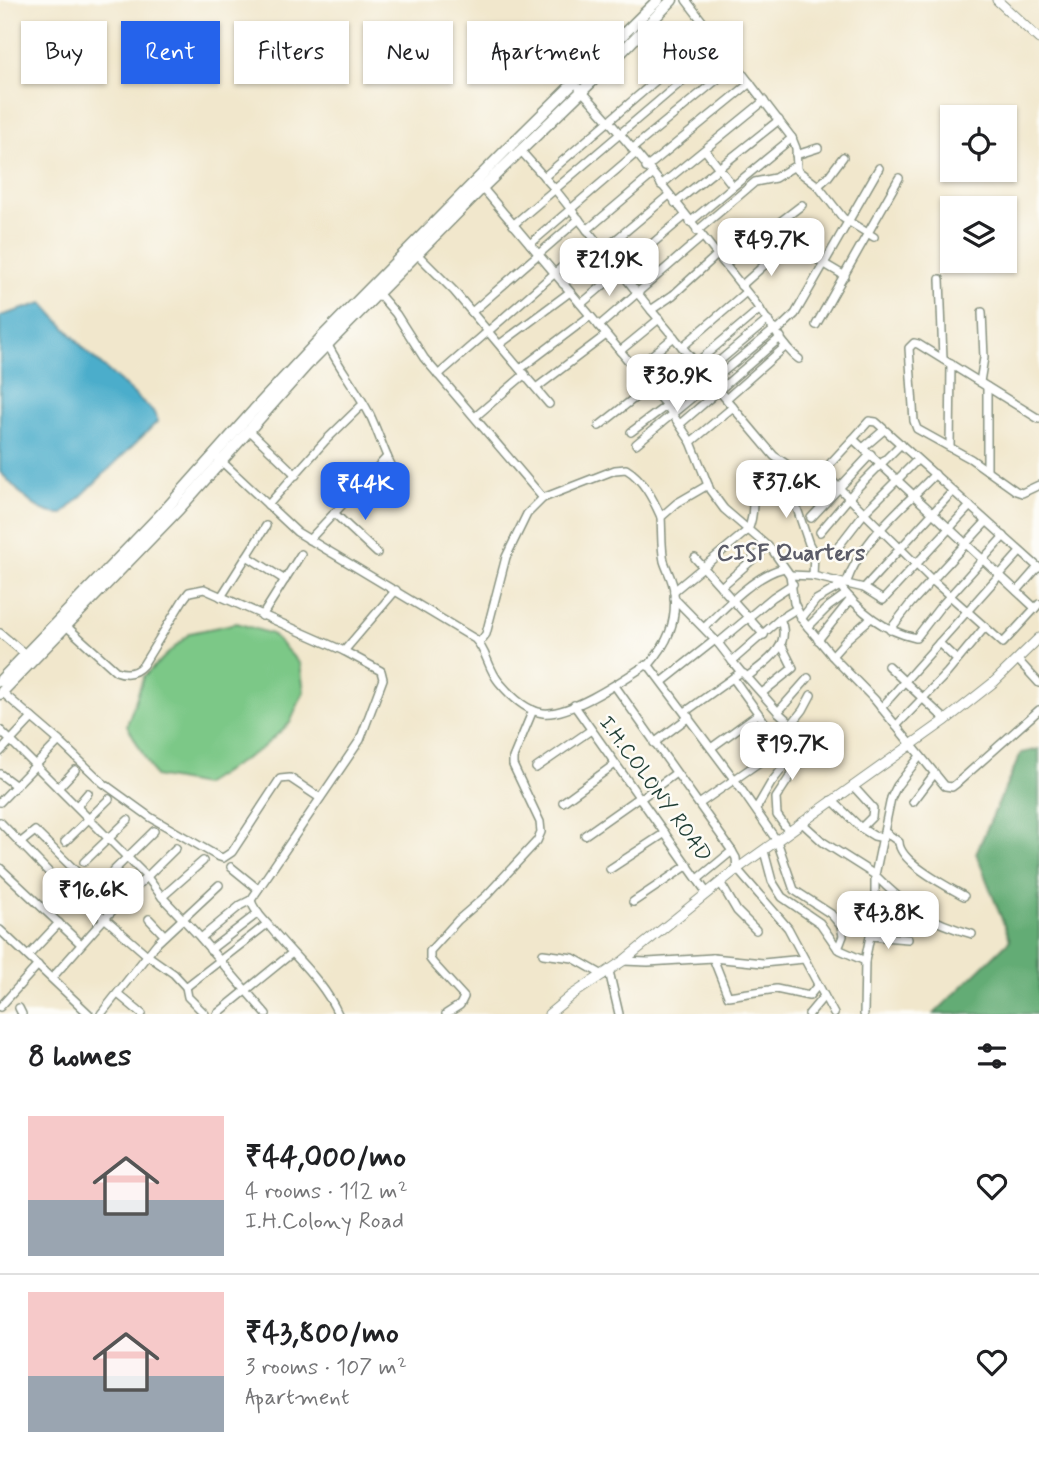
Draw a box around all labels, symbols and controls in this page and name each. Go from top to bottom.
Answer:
chip: Buy [21,21,107,84]
chip: Rent [121,21,220,84]
chip: Filters [234,21,349,84]
chip: New [363,21,453,84]
chip: Apartment [467,21,624,84]
chip: House [638,21,743,84]
map controls [940,105,1017,273]
button: locate [940,105,1017,182]
button: layers [940,196,1017,273]
pin: ₹49.7K [714,218,828,278]
text: ₹49.7K [733,226,809,256]
pin: ₹21.9K [552,238,666,298]
text: ₹21.9K [576,246,642,276]
pin: ₹30.9K [620,354,734,414]
text: ₹30.9K [643,362,712,392]
pin: ₹37.6K [729,461,843,520]
pin: ₹44K [324,462,406,522]
text: ₹37.6K [752,468,820,498]
text: ₹44K [337,470,393,500]
district label: CISF Quarters [717,539,866,569]
street label: I.H.COLONY ROAD [592,710,718,868]
pin: ₹19.7K [735,722,849,782]
text: ₹19.7K [756,730,828,760]
pin: ₹16.6K [36,869,150,928]
text: ₹16.6K [59,876,127,906]
pin: ₹43.8K [831,892,945,951]
text: ₹43.8K [853,899,923,929]
text: 8 homes [28,1037,131,1076]
icon: filters [973,1037,1011,1075]
text: ₹44,000/mo [245,1138,406,1177]
icon: home [84,1144,168,1228]
icon: heart [973,1167,1011,1205]
text: 4 rooms · 112 m² [245,1177,408,1207]
text: I.H.Colony Road [245,1207,404,1237]
text: ₹43,800/mo [245,1314,399,1353]
icon: home [84,1320,168,1404]
icon: heart [973,1343,1011,1381]
text: 3 rooms · 107 m² [245,1353,407,1383]
text: Apartment [245,1383,350,1413]

